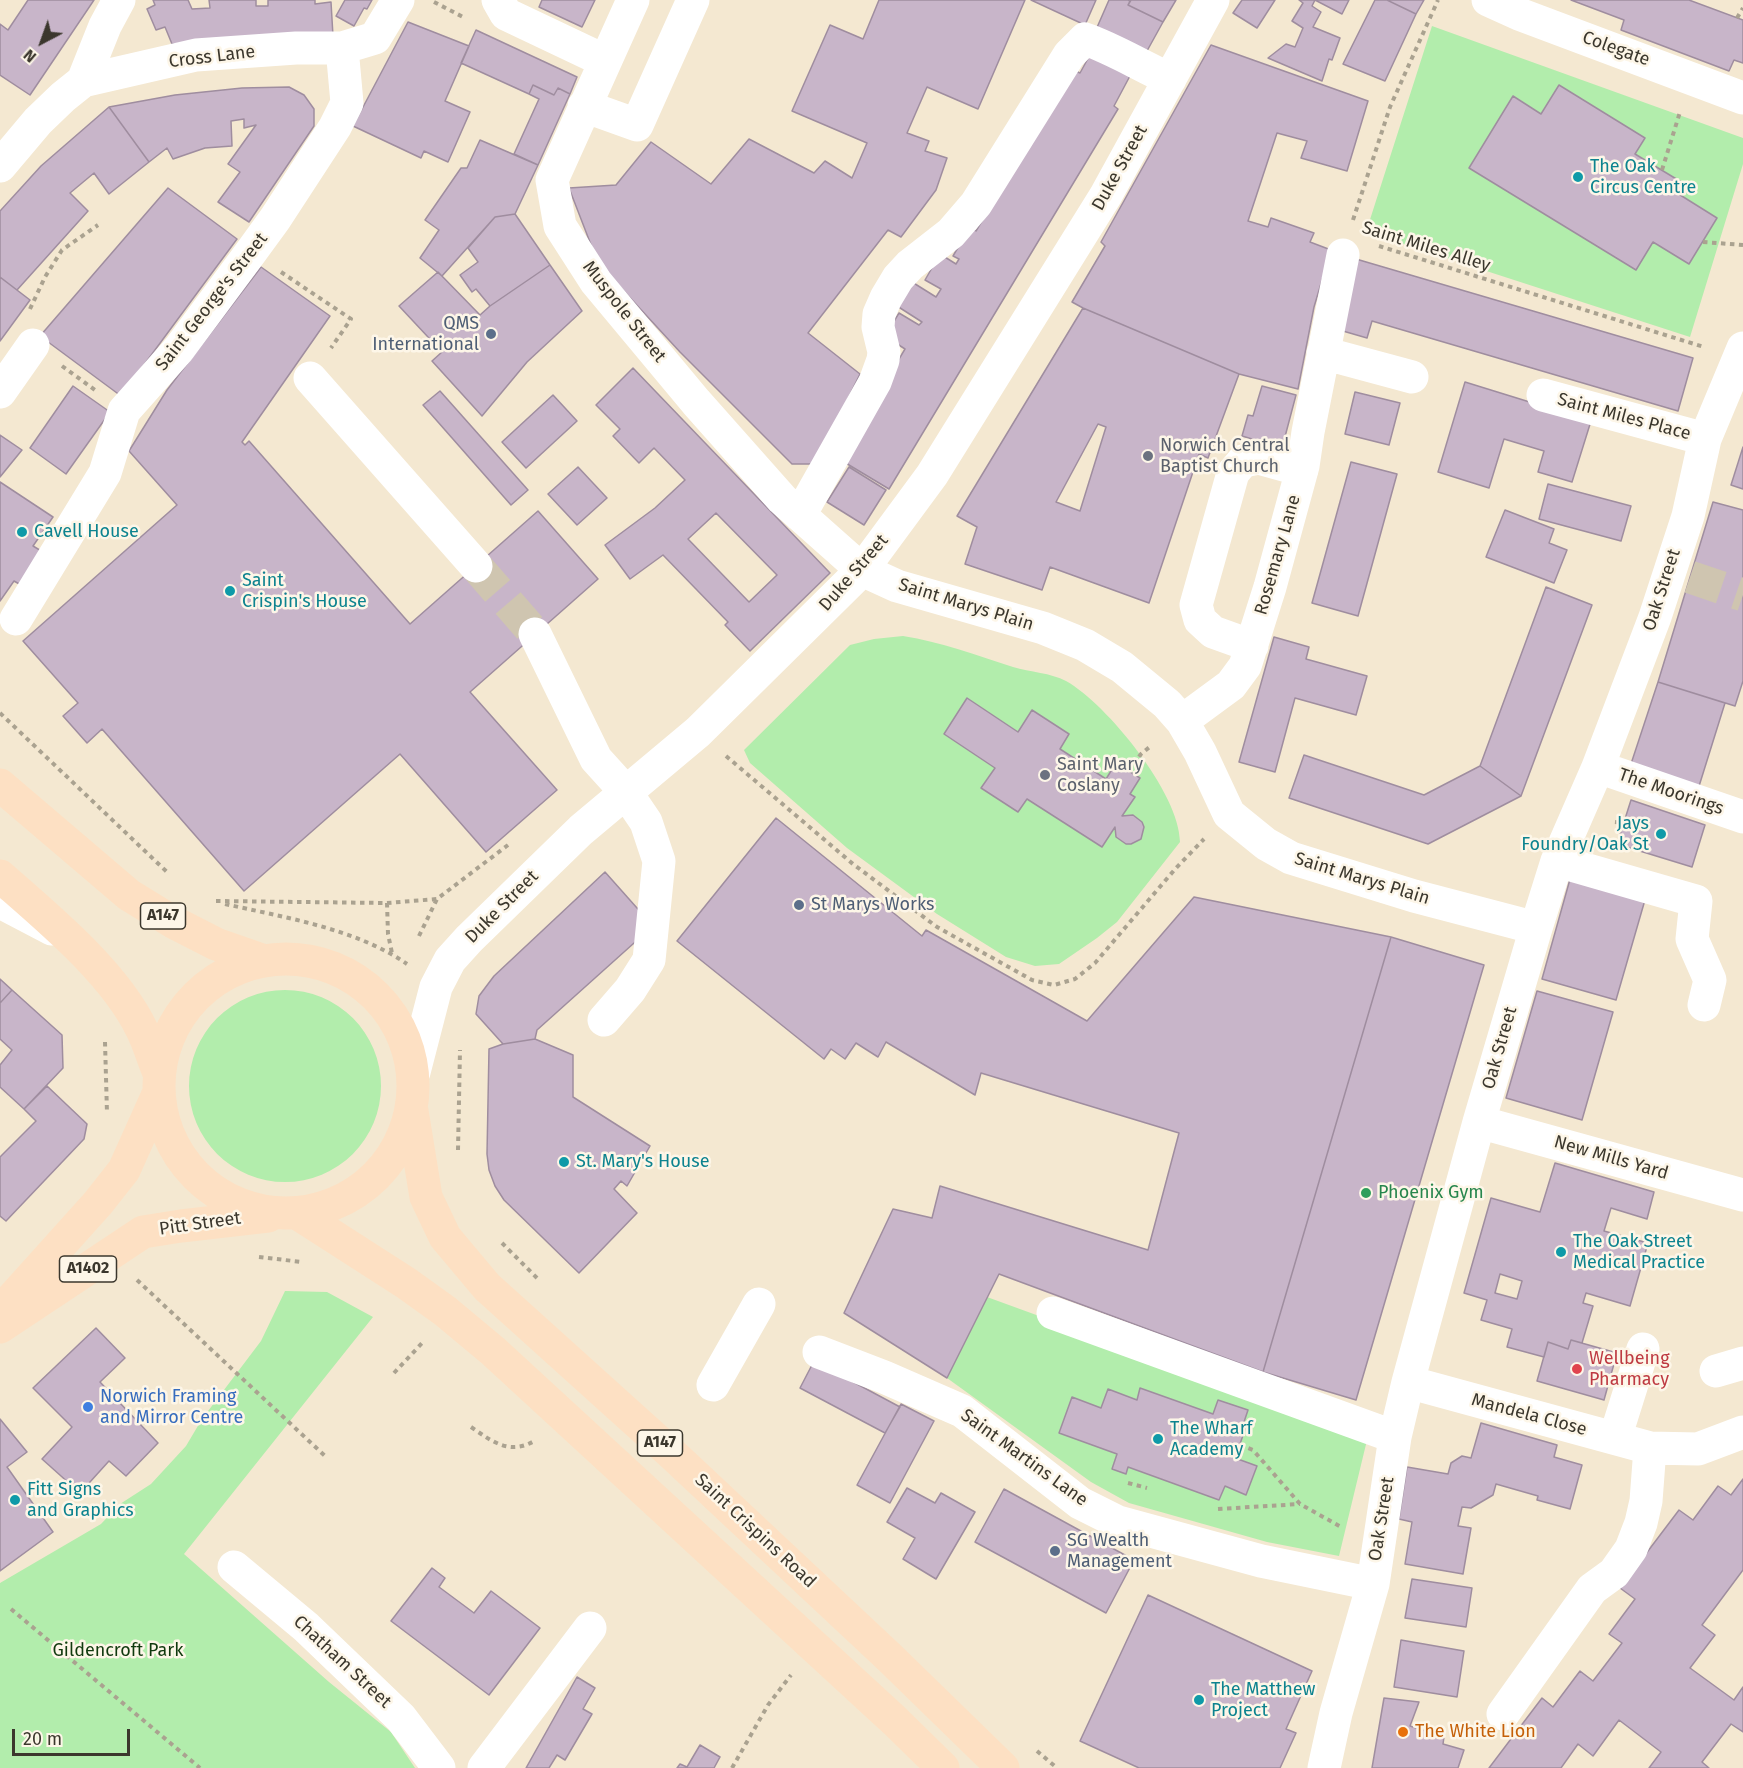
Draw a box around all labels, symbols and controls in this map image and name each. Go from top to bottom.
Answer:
north arrow [12,12,72,72]
street label: Colegate [1579,27,1653,71]
street label: Cross Lane [167,41,257,73]
text: N [20,45,40,67]
street label: Duke Street [1088,121,1152,215]
place label: The Oak Circus Centre [1590,156,1696,198]
marker: The Oak Circus Centre [1571,170,1585,184]
street label: Saint Miles Alley [1359,217,1493,277]
street label: Saint George's Street [151,229,273,375]
street label: Muspole Street [578,257,670,367]
place label: QMS International [372,313,479,356]
marker: QMS International [484,327,498,341]
street label: Saint Miles Place [1555,389,1693,445]
place label: Norwich Central Baptist Church [1160,435,1289,478]
marker: Norwich Central Baptist Church [1141,449,1155,463]
street label: Rosemary Lane [1251,492,1305,618]
place label: Cavell House [34,521,139,543]
marker: Cavell House [15,525,29,539]
street label: Duke Street [815,530,893,616]
street label: Oak Street [1639,546,1685,634]
place label: Saint Crispin's House [242,570,367,612]
street label: Saint Marys Plain [896,574,1036,636]
marker: Saint Crispin's House [223,584,237,598]
place label: Saint Mary Coslany [1057,754,1143,796]
street label: The Moorings [1616,764,1726,820]
marker: Saint Mary Coslany [1038,768,1052,782]
place label: Jays Foundry/Oak St [1521,813,1649,856]
marker: Jays Foundry/Oak St [1654,827,1668,841]
street label: Saint Marys Plain [1292,848,1432,910]
street label: Duke Street [461,866,543,948]
place label: St Marys Works [811,894,934,916]
marker: St Marys Works [792,898,806,912]
road number: A147 [140,903,186,929]
street label: Oak Street [1478,1004,1522,1092]
street label: New Mills Yard [1551,1131,1671,1185]
place label: St. Mary's House [576,1151,709,1173]
marker: St. Mary's House [557,1155,571,1169]
place label: Phoenix Gym [1378,1182,1484,1204]
marker: Phoenix Gym [1359,1186,1373,1200]
street label: Pitt Street [158,1208,242,1240]
place label: The Oak Street Medical Practice [1573,1231,1705,1274]
marker: The Oak Street Medical Practice [1554,1245,1568,1259]
road number: A1402 [60,1256,116,1282]
place label: Wellbeing Pharmacy [1589,1348,1670,1390]
marker: Wellbeing Pharmacy [1570,1362,1584,1376]
place label: Norwich Framing and Mirror Centre [100,1386,243,1428]
street label: Mandela Close [1469,1389,1589,1441]
marker: Norwich Framing and Mirror Centre [81,1400,95,1414]
street label: Saint Martins Lane [956,1405,1092,1511]
place label: The Wharf Academy [1170,1418,1253,1460]
road number: A147 [638,1430,682,1456]
marker: The Wharf Academy [1151,1432,1165,1446]
street label: Saint Crispins Road [690,1469,820,1593]
street label: Oak Street [1365,1475,1399,1563]
place label: Fitt Signs and Graphics [27,1479,134,1522]
marker: Fitt Signs and Graphics [8,1493,22,1507]
place label: SG Wealth Management [1067,1530,1172,1572]
marker: SG Wealth Management [1048,1544,1062,1558]
street label: Chatham Street [289,1611,395,1713]
park label: Gildencroft Park [53,1640,183,1662]
place label: The Matthew Project [1211,1679,1315,1722]
marker: The Matthew Project [1192,1693,1206,1707]
scale bar [15,1717,134,1755]
place label: The White Lion [1415,1721,1536,1743]
marker: The White Lion [1396,1725,1410,1739]
text: 20 m [23,1728,62,1750]

